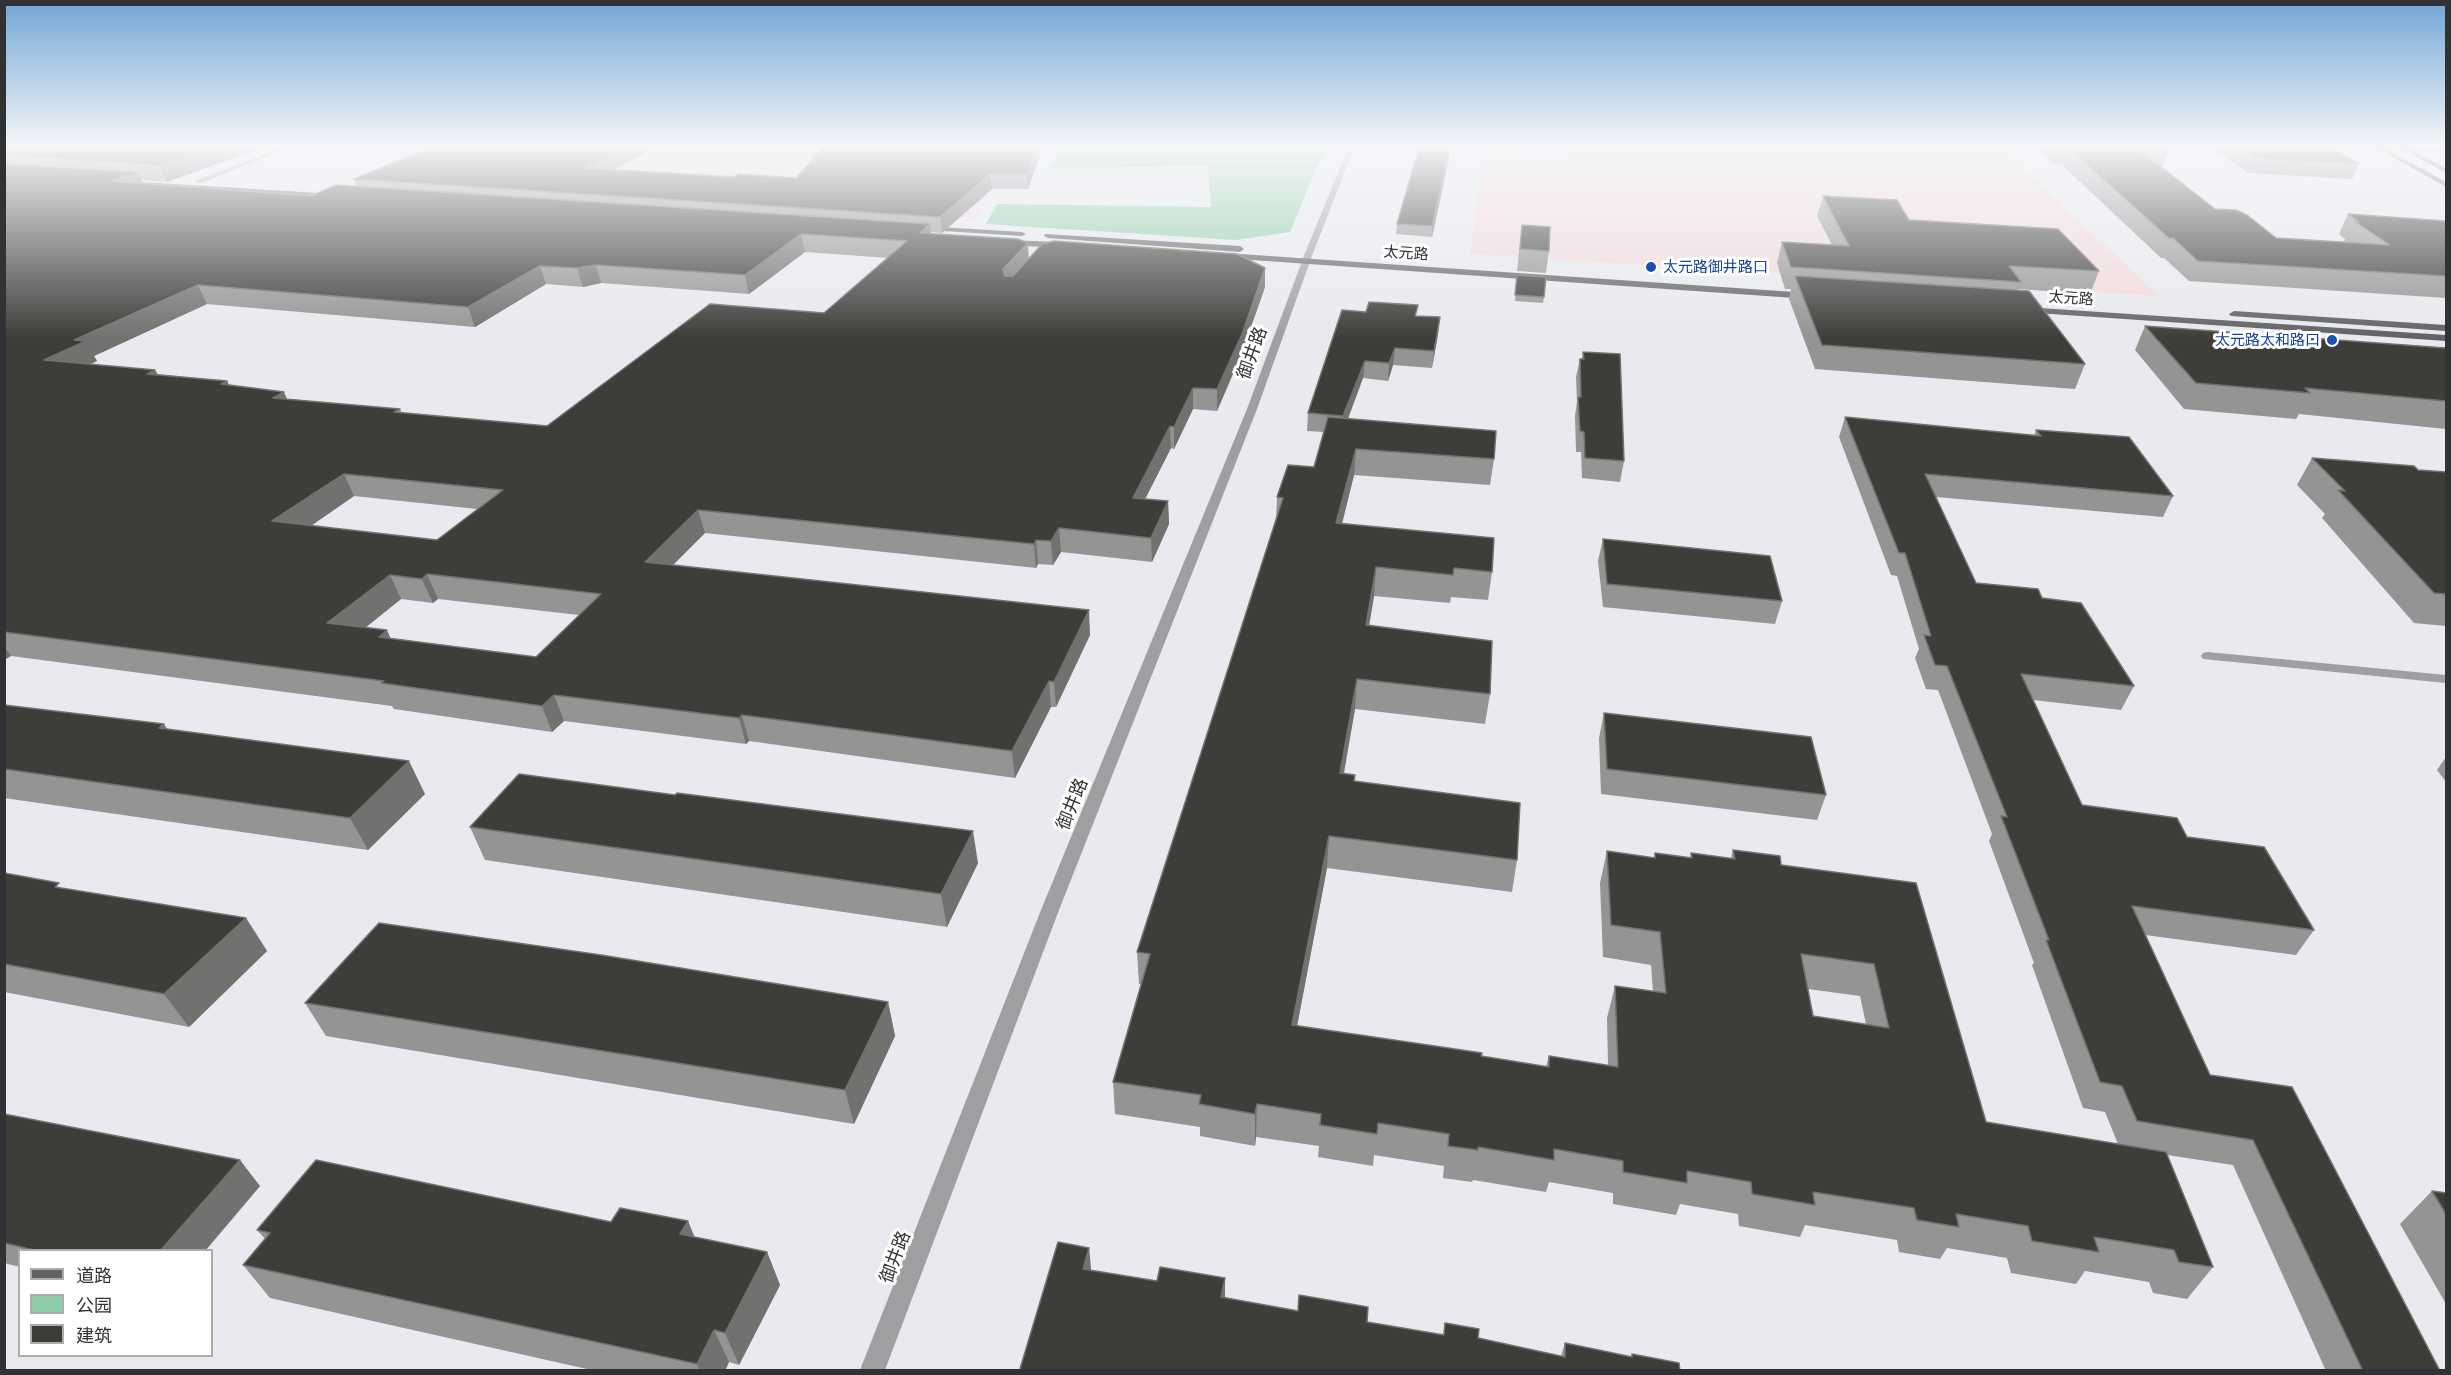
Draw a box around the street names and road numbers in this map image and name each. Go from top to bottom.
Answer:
street label: 太元路 [1383,242,1429,264]
street label: 太元路 [2048,287,2094,309]
street label: 御井路 [1233,324,1271,382]
street label: 御井路 [1052,775,1092,833]
street label: 御井路 [875,1228,915,1286]

